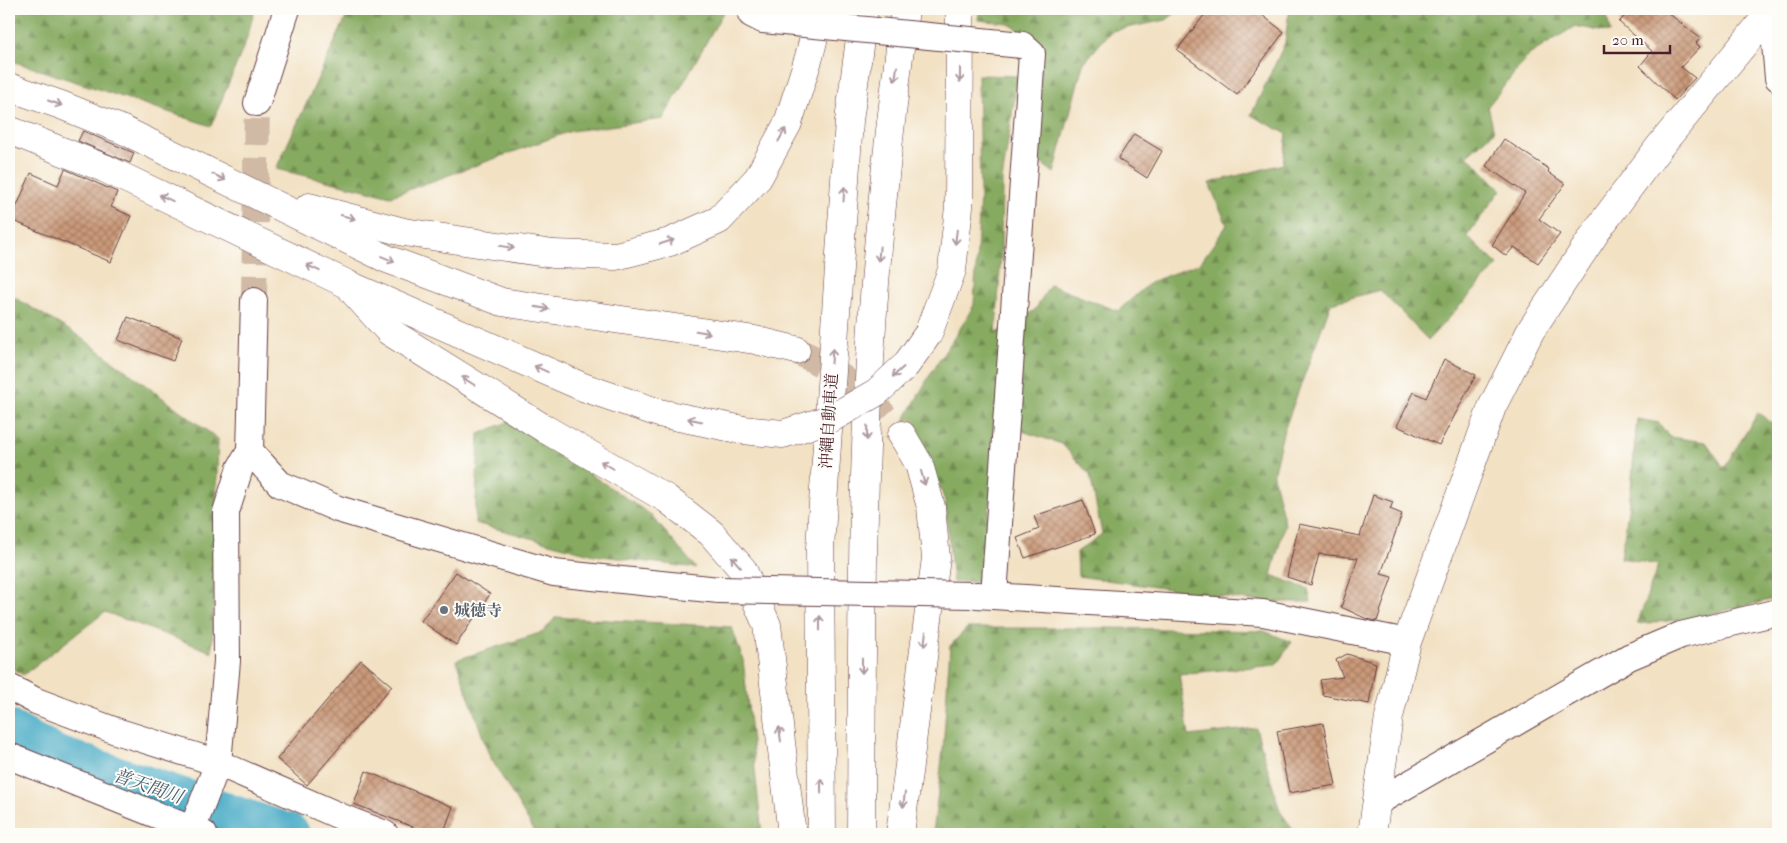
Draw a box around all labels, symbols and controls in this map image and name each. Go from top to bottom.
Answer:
scale bar [1604,22,1671,54]
text: 20 m [1612,31,1644,49]
one-way arrow [891,66,901,82]
one-way arrow [955,66,965,83]
one-way arrow [47,98,63,108]
one-way arrow [777,128,787,143]
one-way arrow [211,172,226,182]
one-way arrow [839,186,848,202]
one-way arrow [159,192,174,202]
one-way arrow [339,213,355,223]
one-way arrow [951,229,961,245]
one-way arrow [659,237,675,247]
one-way arrow [499,242,515,252]
one-way arrow [874,245,883,261]
one-way arrow [380,254,395,264]
one-way arrow [306,262,321,272]
one-way arrow [534,303,550,313]
one-way arrow [695,327,711,337]
one-way arrow [828,348,837,364]
one-way arrow [534,364,549,374]
one-way arrow [892,366,905,378]
street label: 沖縄自動車道 [816,372,841,470]
one-way arrow [462,376,476,386]
one-way arrow [687,415,703,425]
one-way arrow [862,424,872,441]
one-way arrow [601,459,615,469]
one-way arrow [918,470,928,486]
one-way arrow [730,556,741,569]
place label: 城徳寺 [454,601,502,620]
marker: 城徳寺 [438,604,450,616]
one-way arrow [815,615,825,632]
one-way arrow [920,630,930,646]
one-way arrow [857,657,867,673]
one-way arrow [775,726,785,742]
water label: 普天間川 [110,765,187,809]
one-way arrow [817,778,826,794]
one-way arrow [899,792,909,808]

